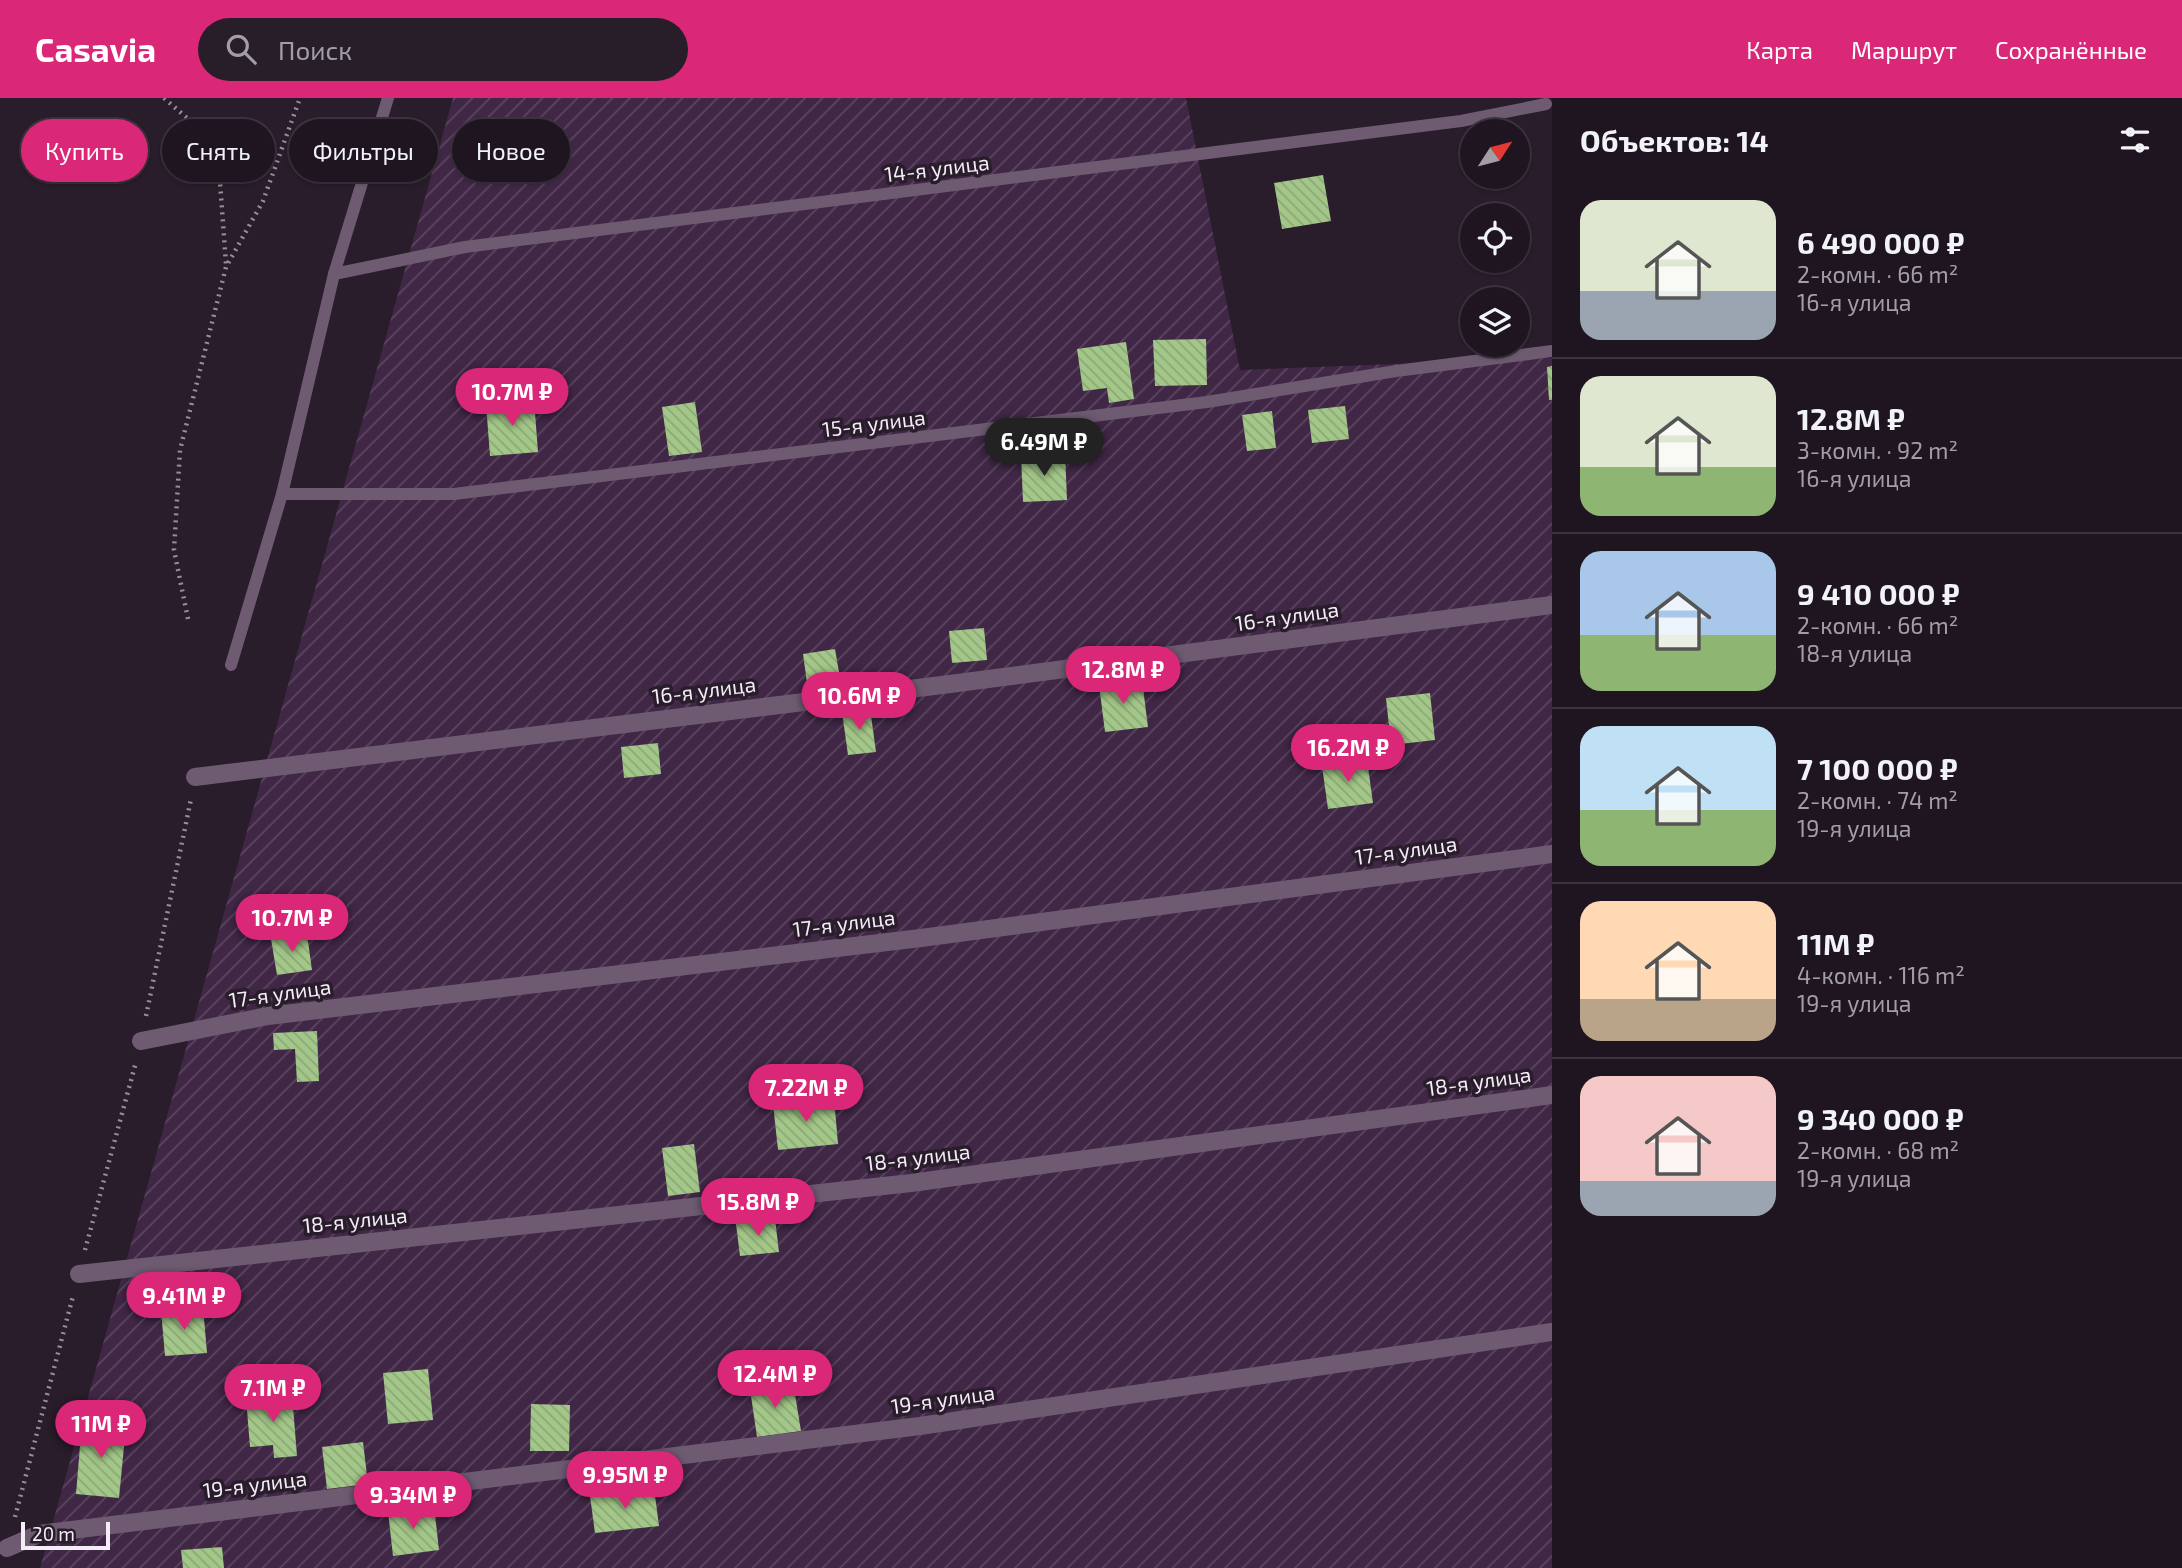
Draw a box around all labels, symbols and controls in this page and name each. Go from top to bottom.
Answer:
search box [198,18,688,81]
text: Casavia [35,29,156,69]
icon: search [222,30,260,68]
text: Поиск [278,34,352,65]
text: Карта [1746,35,1813,64]
text: Маршрут [1851,35,1957,64]
text: Сохранённые [1995,35,2147,64]
chip: Купить [21,119,148,182]
chip: Снять [162,119,275,182]
chip: Фильтры [289,119,438,182]
chip: Новое [452,119,570,182]
north arrow [1460,119,1530,189]
map controls [1460,119,1530,357]
icon: filters [2116,121,2154,159]
text: Объектов: 14 [1580,122,1769,158]
street label: 14-я улица [883,149,991,187]
button: locate [1460,203,1530,273]
text: 6 490 000 ₽ [1797,224,1964,260]
icon: home [1636,228,1720,312]
text: 2-комн. · 66 m² [1797,260,1958,288]
button: layers [1460,287,1530,357]
text: 16-я улица [1797,288,1912,316]
pin: 10.7M ₽ [447,368,577,428]
text: 10.7M ₽ [471,377,553,405]
text: 12.8M ₽ [1797,400,1905,436]
street label: 15-я улица [821,404,927,442]
icon: home [1636,404,1720,488]
pin: 6.49M ₽ [979,418,1109,478]
text: 6.49M ₽ [1001,427,1087,455]
text: 3-комн. · 92 m² [1797,436,1958,464]
text: 16-я улица [1797,464,1912,492]
text: 9 410 000 ₽ [1797,575,1960,611]
icon: home [1636,579,1720,663]
street label: 16-я улица [1233,596,1340,636]
text: 2-комн. · 66 m² [1797,611,1958,639]
text: 18-я улица [1797,639,1912,667]
pin: 12.8M ₽ [1058,646,1188,706]
text: 12.8M ₽ [1082,655,1164,683]
street label: 16-я улица [650,671,757,709]
pin: 10.6M ₽ [794,672,924,732]
text: 10.6M ₽ [817,681,901,709]
pin: 16.2M ₽ [1283,724,1413,784]
text: 16.2M ₽ [1307,733,1389,761]
text: 7 100 000 ₽ [1797,750,1958,786]
icon: home [1636,754,1720,838]
text: 2-комн. · 74 m² [1797,786,1958,814]
text: 19-я улица [1797,814,1912,842]
street label: 17-я улица [1353,830,1459,870]
pin: 10.7M ₽ [227,894,357,954]
text: 10.7M ₽ [251,903,333,931]
street label: 17-я улица [791,904,897,942]
text: 11M ₽ [1797,925,1875,961]
icon: home [1636,929,1720,1013]
text: 4-комн. · 116 m² [1797,961,1965,989]
street label: 17-я улица [227,973,333,1013]
text: 19-я улица [1797,989,1912,1017]
street label: 18-я улица [1425,1061,1533,1101]
pin: 7.22M ₽ [741,1065,871,1124]
text: 7.22M ₽ [764,1073,848,1101]
text: 9 340 000 ₽ [1797,1100,1964,1136]
icon: home [1636,1104,1720,1188]
text: 2-комн. · 68 m² [1797,1136,1959,1164]
street label: 18-я улица [864,1138,972,1176]
text: 19-я улица [1797,1164,1912,1192]
pin: 15.8M ₽ [693,1178,823,1238]
text: 15.8M ₽ [717,1187,799,1215]
street label: 18-я улица [301,1202,409,1238]
pin: 9.41M ₽ [119,1272,249,1332]
text: 9.41M ₽ [142,1281,226,1309]
pin: 12.4M ₽ [710,1350,840,1410]
text: 12.4M ₽ [733,1359,817,1387]
pin: 7.1M ₽ [216,1364,330,1424]
text: 7.1M ₽ [240,1373,306,1401]
street label: 19-я улица [889,1379,996,1419]
pin: 11M ₽ [52,1400,150,1460]
text: 11M ₽ [71,1409,131,1437]
pin: 9.95M ₽ [560,1452,690,1511]
text: 9.95M ₽ [582,1460,668,1488]
street label: 19-я улица [201,1465,308,1503]
pin: 9.34M ₽ [348,1472,478,1531]
text: 9.34M ₽ [370,1480,456,1508]
scale bar [21,1519,110,1551]
text: 20 m [32,1522,75,1545]

